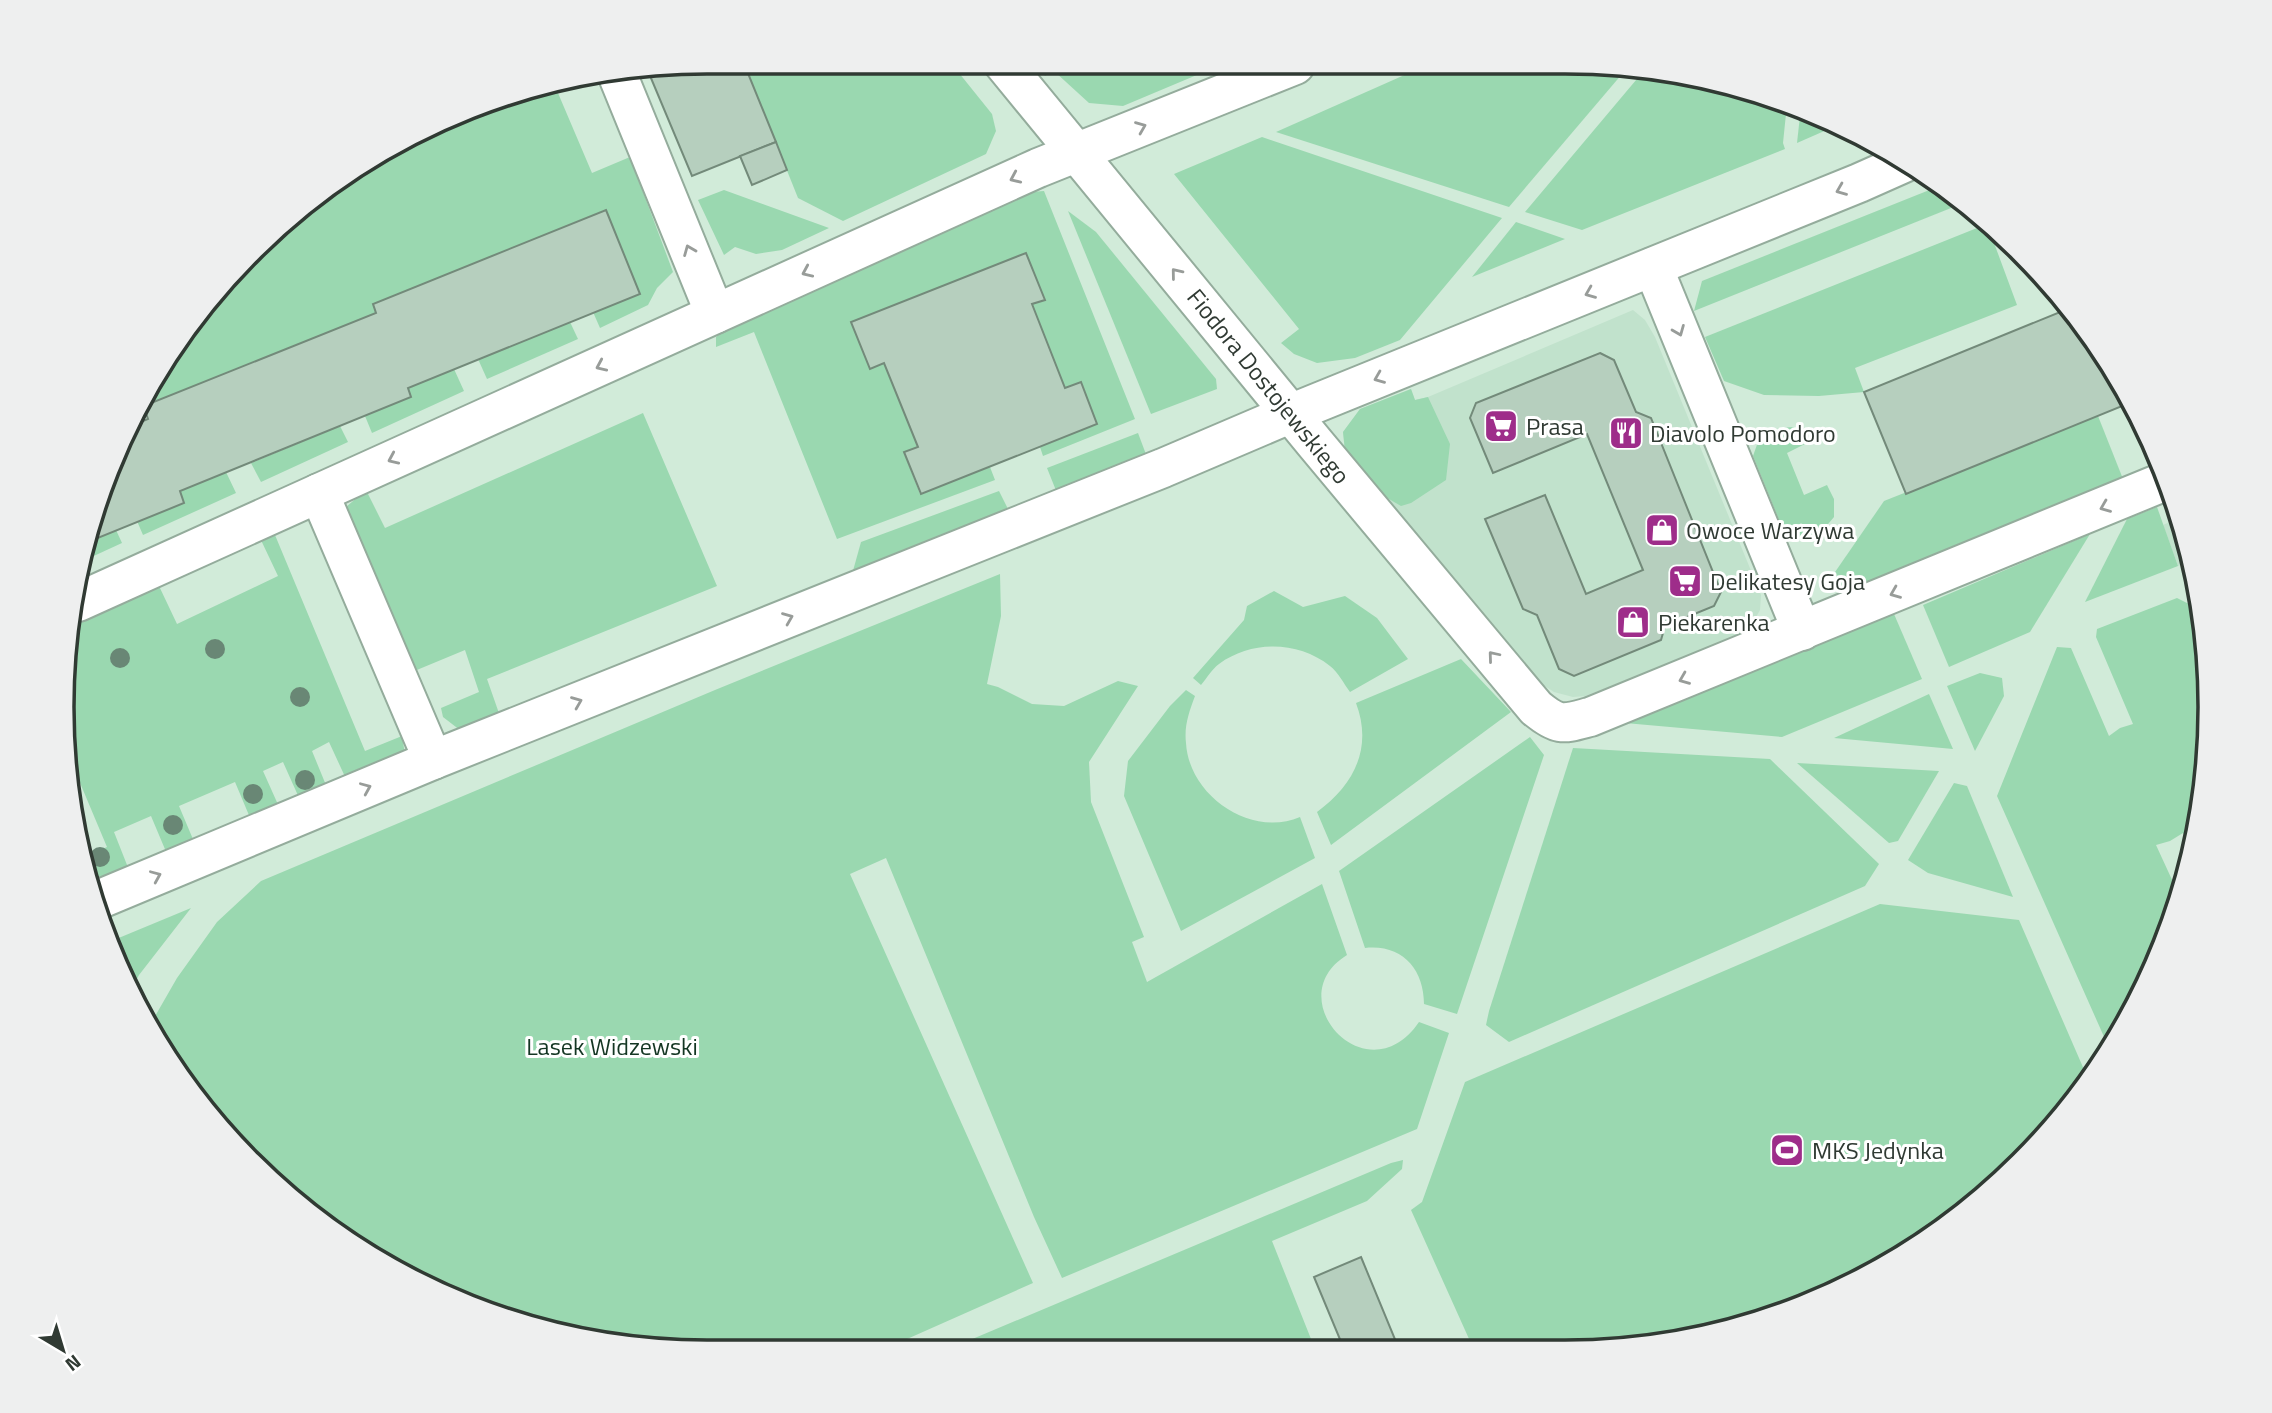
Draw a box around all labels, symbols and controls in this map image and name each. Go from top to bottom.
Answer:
one-way arrow [1134,121,1147,135]
one-way arrow [1010,170,1022,184]
one-way arrow [1836,182,1848,196]
one-way arrow [684,245,698,257]
one-way arrow [802,264,815,278]
one-way arrow [1172,268,1184,281]
street label: Fiodora Dostojewskiego [1179,280,1359,492]
one-way arrow [1584,285,1596,299]
one-way arrow [1670,324,1684,336]
one-way arrow [595,358,608,372]
one-way arrow [1373,370,1385,384]
supermarket icon: Prasa [1482,407,1520,445]
place label: Prasa [1526,408,1584,444]
restaurant icon: Diavolo Pomodoro [1607,414,1645,452]
place label: Diavolo Pomodoro [1650,415,1836,451]
one-way arrow [388,451,400,465]
one-way arrow [2100,499,2113,513]
shop icon: Owoce Warzywa [1643,511,1681,549]
place label: Owoce Warzywa [1686,512,1854,548]
supermarket icon: Delikatesy Goja [1666,562,1704,600]
place label: Delikatesy Goja [1710,563,1865,599]
one-way arrow [1889,584,1901,598]
shop icon: Piekarenka [1614,603,1652,641]
place label: Piekarenka [1658,604,1770,640]
one-way arrow [782,612,794,626]
one-way arrow [1488,651,1501,663]
one-way arrow [1679,671,1691,685]
one-way arrow [570,697,582,711]
one-way arrow [359,782,372,796]
one-way arrow [149,870,162,884]
park label: Lasek Widzewski [526,1028,698,1064]
sports icon: MKS Jedynka [1768,1131,1806,1169]
place label: MKS Jedynka [1812,1132,1944,1168]
north arrow [28,1315,98,1385]
text: N [60,1348,88,1379]

